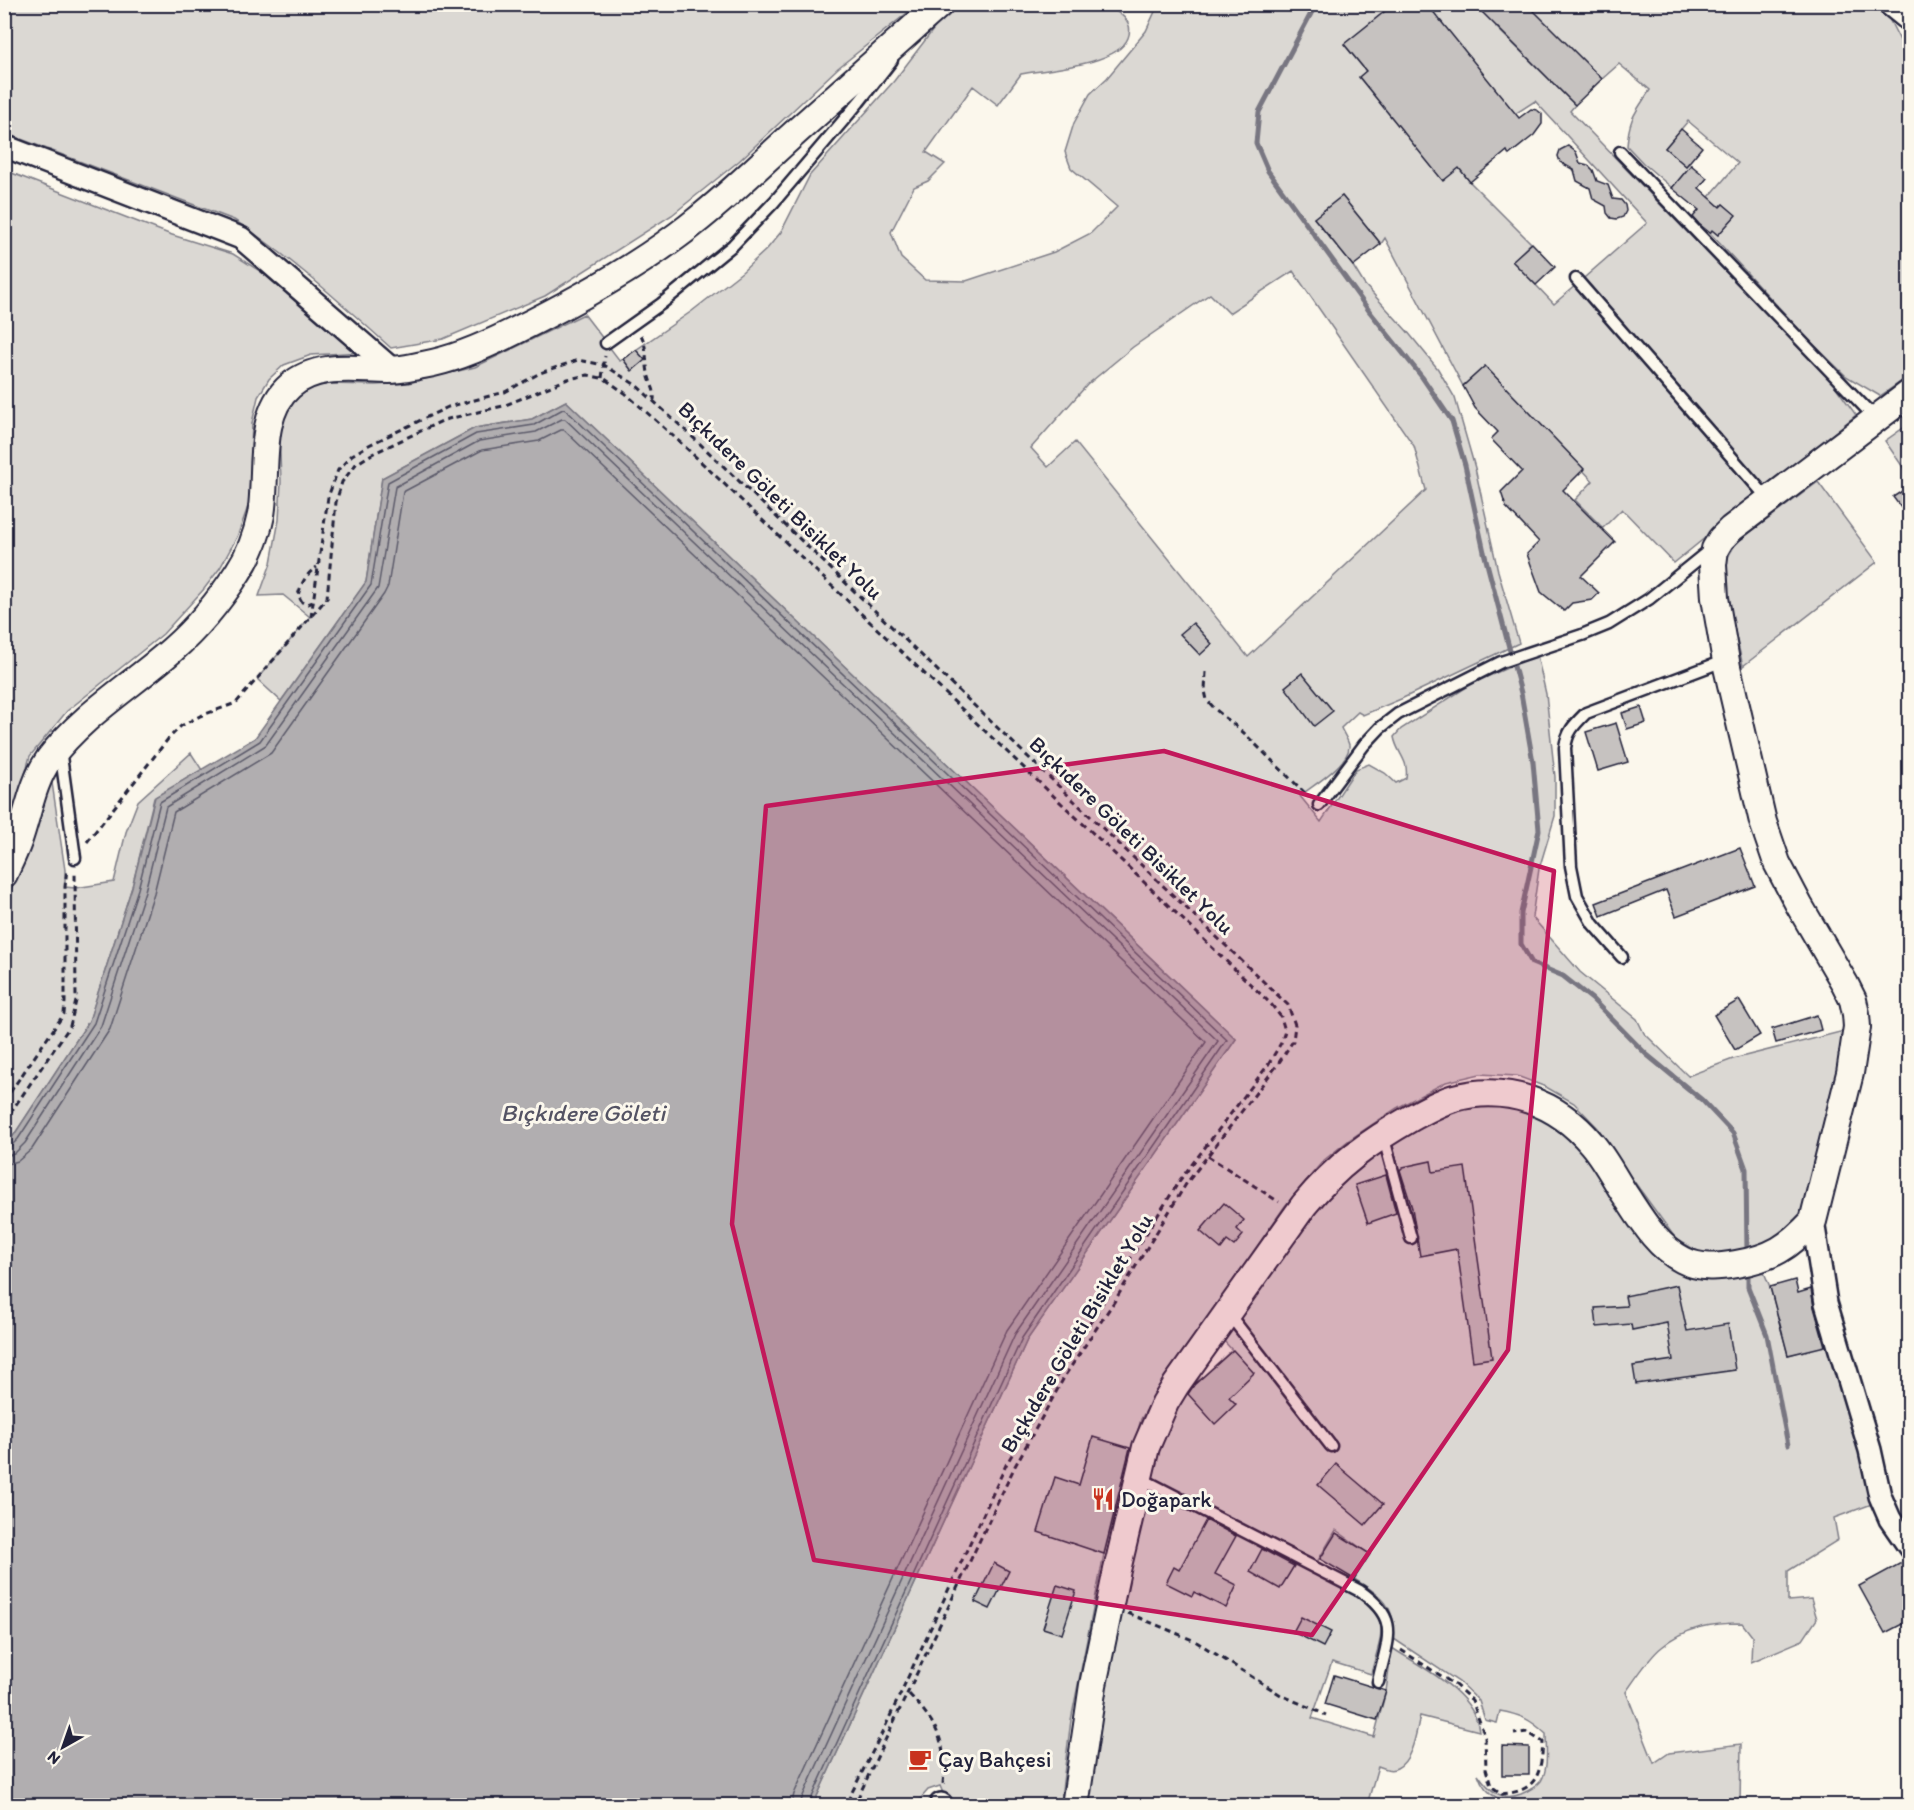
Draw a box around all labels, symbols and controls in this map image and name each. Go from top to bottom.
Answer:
street label: Bıçkıdere Göleti Bisiklet Yolu [673,395,889,605]
street label: Bıçkıdere Göleti Bisiklet Yolu [1024,730,1240,940]
water label: Bıçkıdere Göleti [501,1098,668,1127]
street label: Bıçkıdere Göleti Bisiklet Yolu [994,1209,1159,1458]
restaurant icon: Doğapark [1090,1486,1116,1512]
place label: Doğapark [1121,1486,1212,1513]
north arrow [33,1717,93,1777]
cafe icon: Çay Bahçesi [907,1746,933,1772]
place label: Çay Bahçesi [938,1746,1051,1773]
text: N [43,1747,64,1769]

